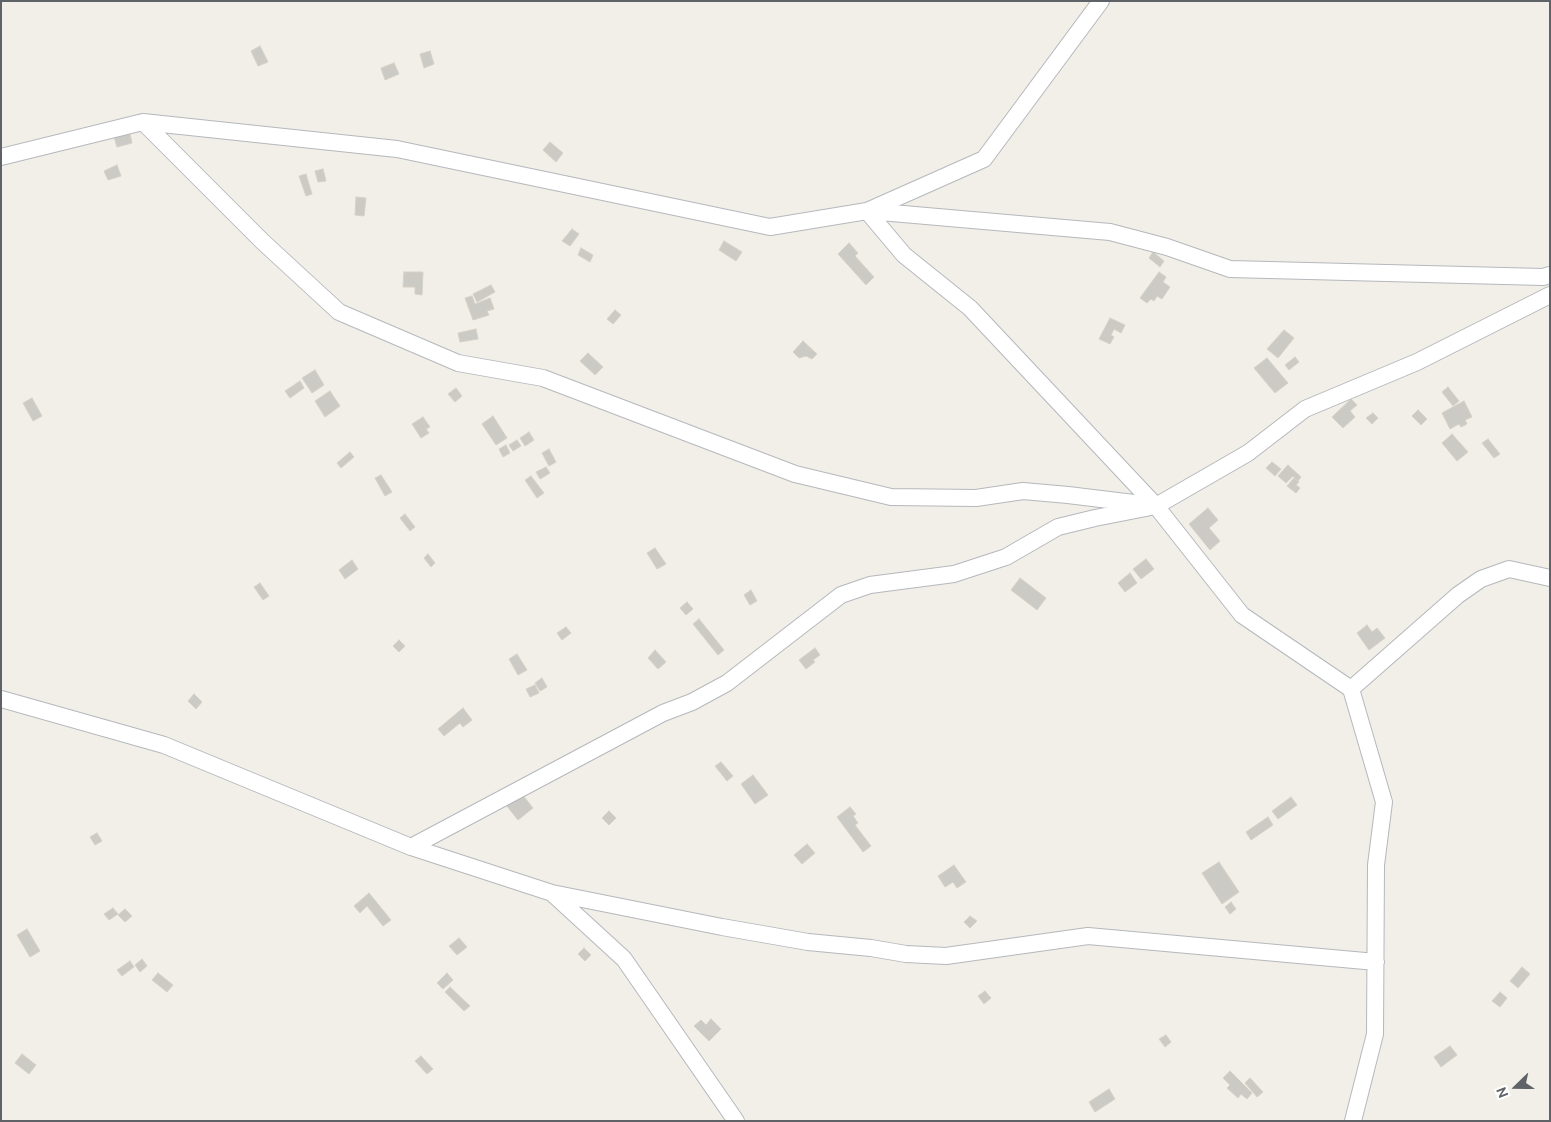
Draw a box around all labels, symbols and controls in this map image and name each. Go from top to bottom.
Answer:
north arrow [1491,1062,1541,1112]
text: N [1493,1085,1511,1100]

